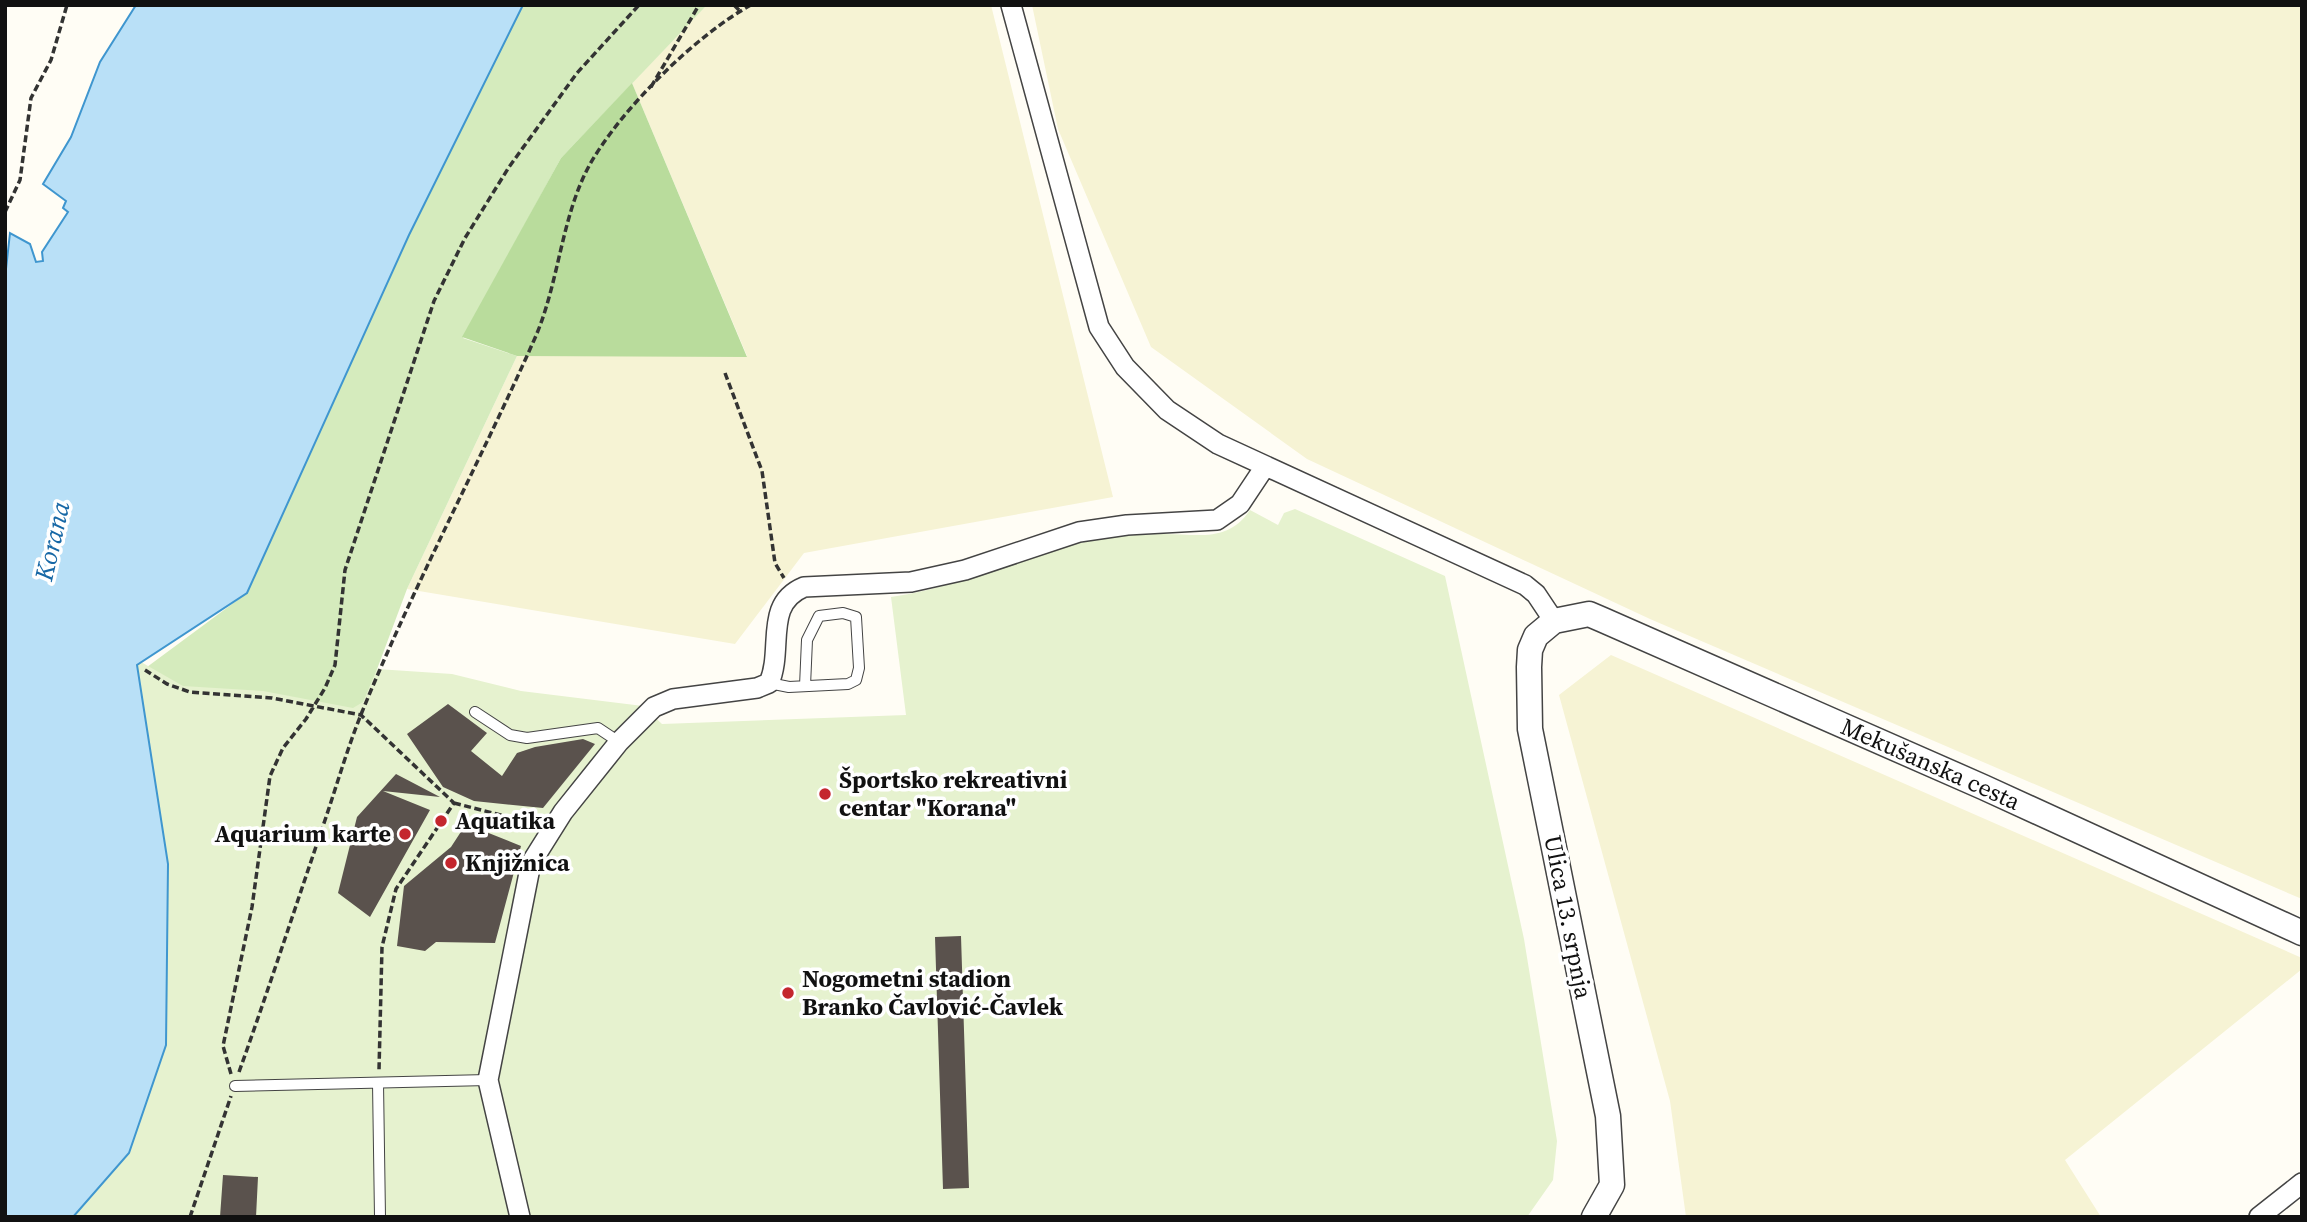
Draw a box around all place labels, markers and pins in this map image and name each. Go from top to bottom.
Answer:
place label: Športsko rekreativni centar "Korana" [839,763,1068,824]
marker: Športsko rekreativni centar "Korana" [817,786,833,802]
place label: Aquatika [455,804,555,837]
marker: Aquatika [433,813,449,829]
place label: Aquarium karte [215,817,391,850]
marker: Aquarium karte [397,826,413,842]
place label: Knjižnica [465,846,570,879]
marker: Knjižnica [443,855,459,871]
place label: Nogometni stadion Branko Čavlović-Čavlek [802,962,1064,1023]
marker: Nogometni stadion Branko Čavlović-Čavlek [780,985,796,1001]

